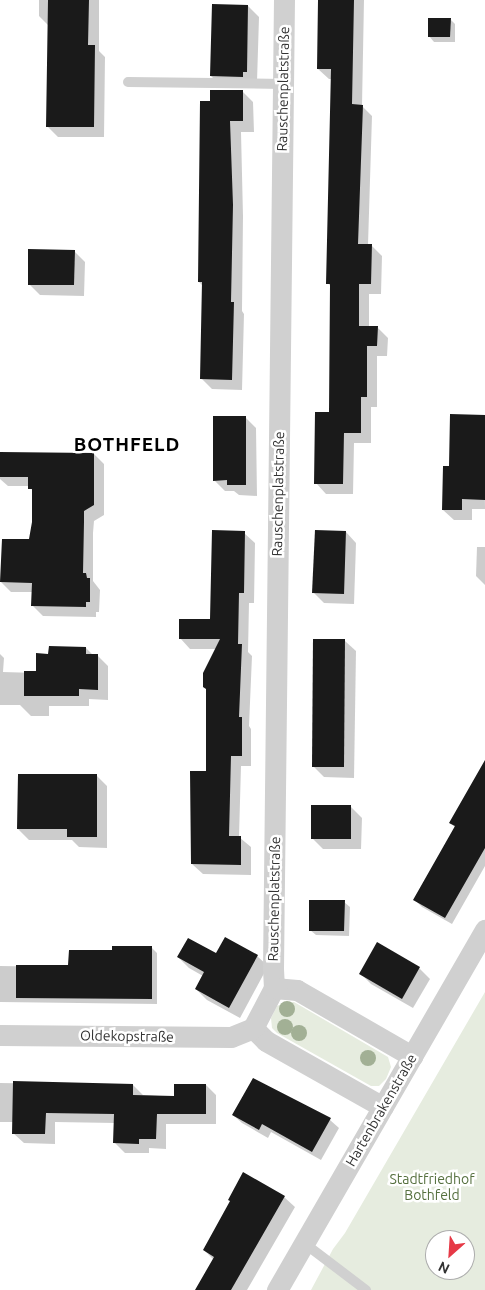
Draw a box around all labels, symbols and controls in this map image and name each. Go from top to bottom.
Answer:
street label: Rauschenplatstraße [274,26,292,152]
street label: Rauschenplatstraße [269,431,287,557]
district label: BOTHFELD [73,434,181,456]
street label: Rauschenplatstraße [265,836,283,962]
street label: Oldekopstraße [80,1027,174,1045]
street label: Hartenbrakenstraße [342,1051,420,1169]
park label: Stadtfriedhof Bothfeld [389,1171,475,1204]
north arrow [425,1230,475,1280]
text: N [436,1258,452,1277]

